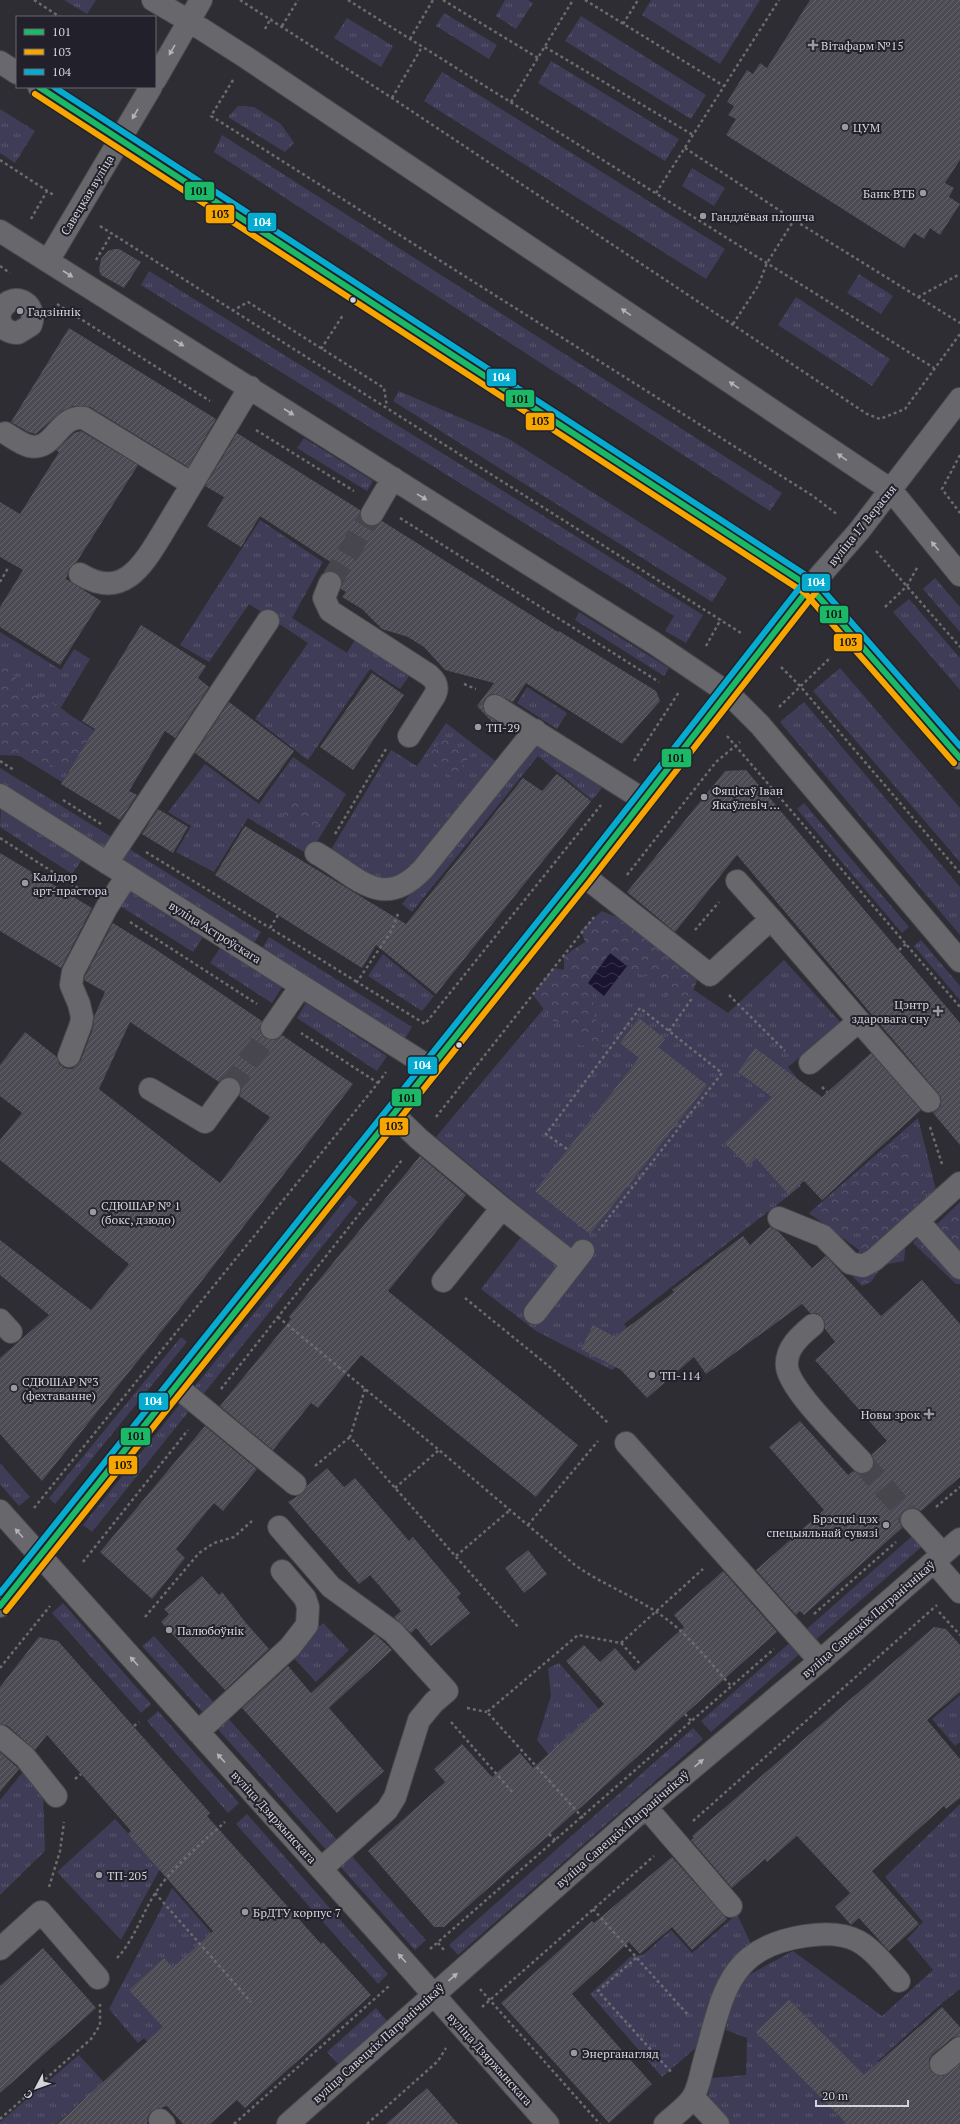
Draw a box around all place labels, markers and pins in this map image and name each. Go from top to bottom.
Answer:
place label: Вітафарм №15 [821,38,904,53]
marker: Вітафарм №15 [808,40,818,50]
place label: ЦУМ [853,120,881,135]
marker: ЦУМ [840,122,850,132]
place label: Банк ВТБ [863,186,915,201]
marker: Банк ВТБ [918,188,928,198]
place label: Гандлёвая плошча [711,209,815,224]
marker: Гандлёвая плошча [698,211,708,221]
unlabelled marker [348,295,358,305]
place label: Гадзіннік [28,304,81,319]
marker: Гадзіннік [15,306,25,316]
place label: ТП-29 [486,720,520,735]
marker: ТП-29 [473,722,483,732]
place label: Фяцісаў Іван Якаўлевіч ... [712,783,783,812]
marker: Фяцісаў Іван Якаўлевіч ... [699,792,709,802]
place label: Калідор арт-прастора [33,869,107,898]
marker: Калідор арт-прастора [20,878,30,888]
place label: Цэнтр здаровага сну [851,997,930,1026]
marker: Цэнтр здаровага сну [932,1005,944,1017]
unlabelled marker [454,1040,464,1050]
place label: СДЮШАР № 1 (бокс, дзюдо) [101,1198,181,1227]
marker: СДЮШАР № 1 (бокс, дзюдо) [88,1207,98,1217]
place label: ТП-114 [660,1368,701,1383]
marker: ТП-114 [647,1370,657,1380]
place label: СДЮШАР №3 (фехтаванне) [22,1374,99,1403]
marker: СДЮШАР №3 (фехтаванне) [9,1383,19,1393]
place label: Новы зрок [861,1407,921,1422]
marker: Новы зрок [923,1408,935,1420]
place label: Брэсцкі цэх спецыяльнай сувязі [766,1511,879,1540]
marker: Брэсцкі цэх спецыяльнай сувязі [881,1520,891,1530]
place label: Палюбоўнік [177,1623,245,1638]
marker: Палюбоўнік [164,1625,174,1635]
place label: ТП-205 [107,1868,147,1883]
marker: ТП-205 [94,1870,104,1880]
place label: БрДТУ корпус 7 [253,1905,341,1920]
marker: БрДТУ корпус 7 [240,1907,250,1917]
place label: Энерганагляд [582,2046,659,2061]
marker: Энерганагляд [569,2048,579,2058]

